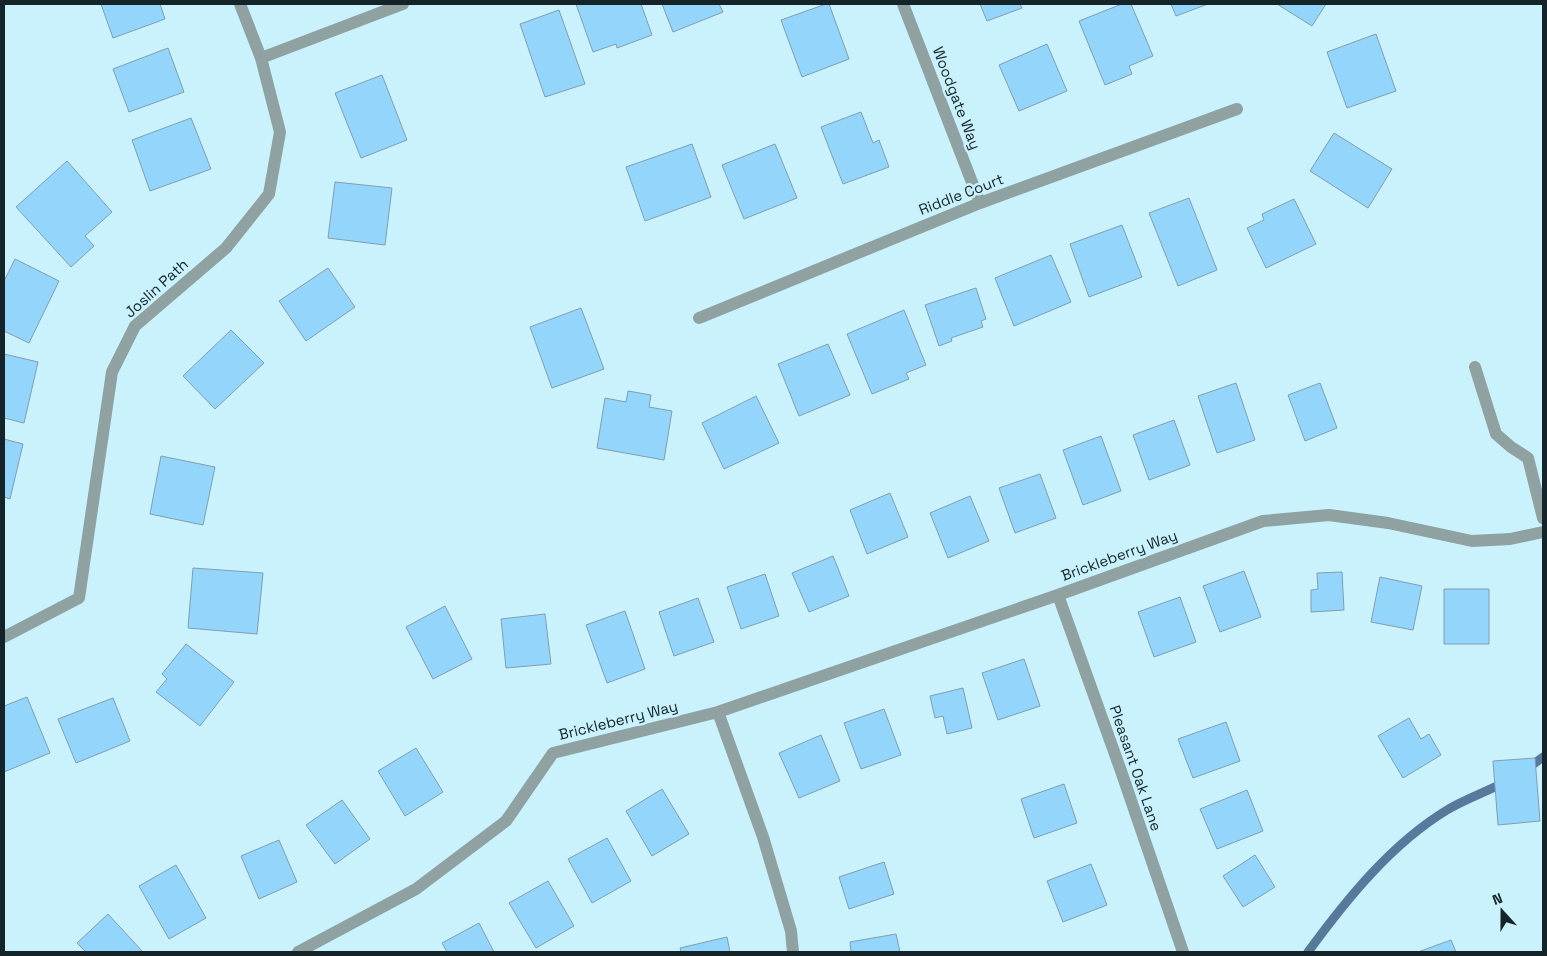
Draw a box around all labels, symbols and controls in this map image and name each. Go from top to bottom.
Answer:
street label: Woodgate Way [929,44,985,152]
street label: Riddle Court [916,169,1006,219]
street label: Joslin Path [120,254,192,322]
street label: Brickleberry Way [1058,525,1180,585]
street label: Brickleberry Way [556,696,680,744]
street label: Pleasant Oak Lane [1106,703,1166,834]
north arrow [1477,886,1527,936]
text: N [1490,889,1505,909]

